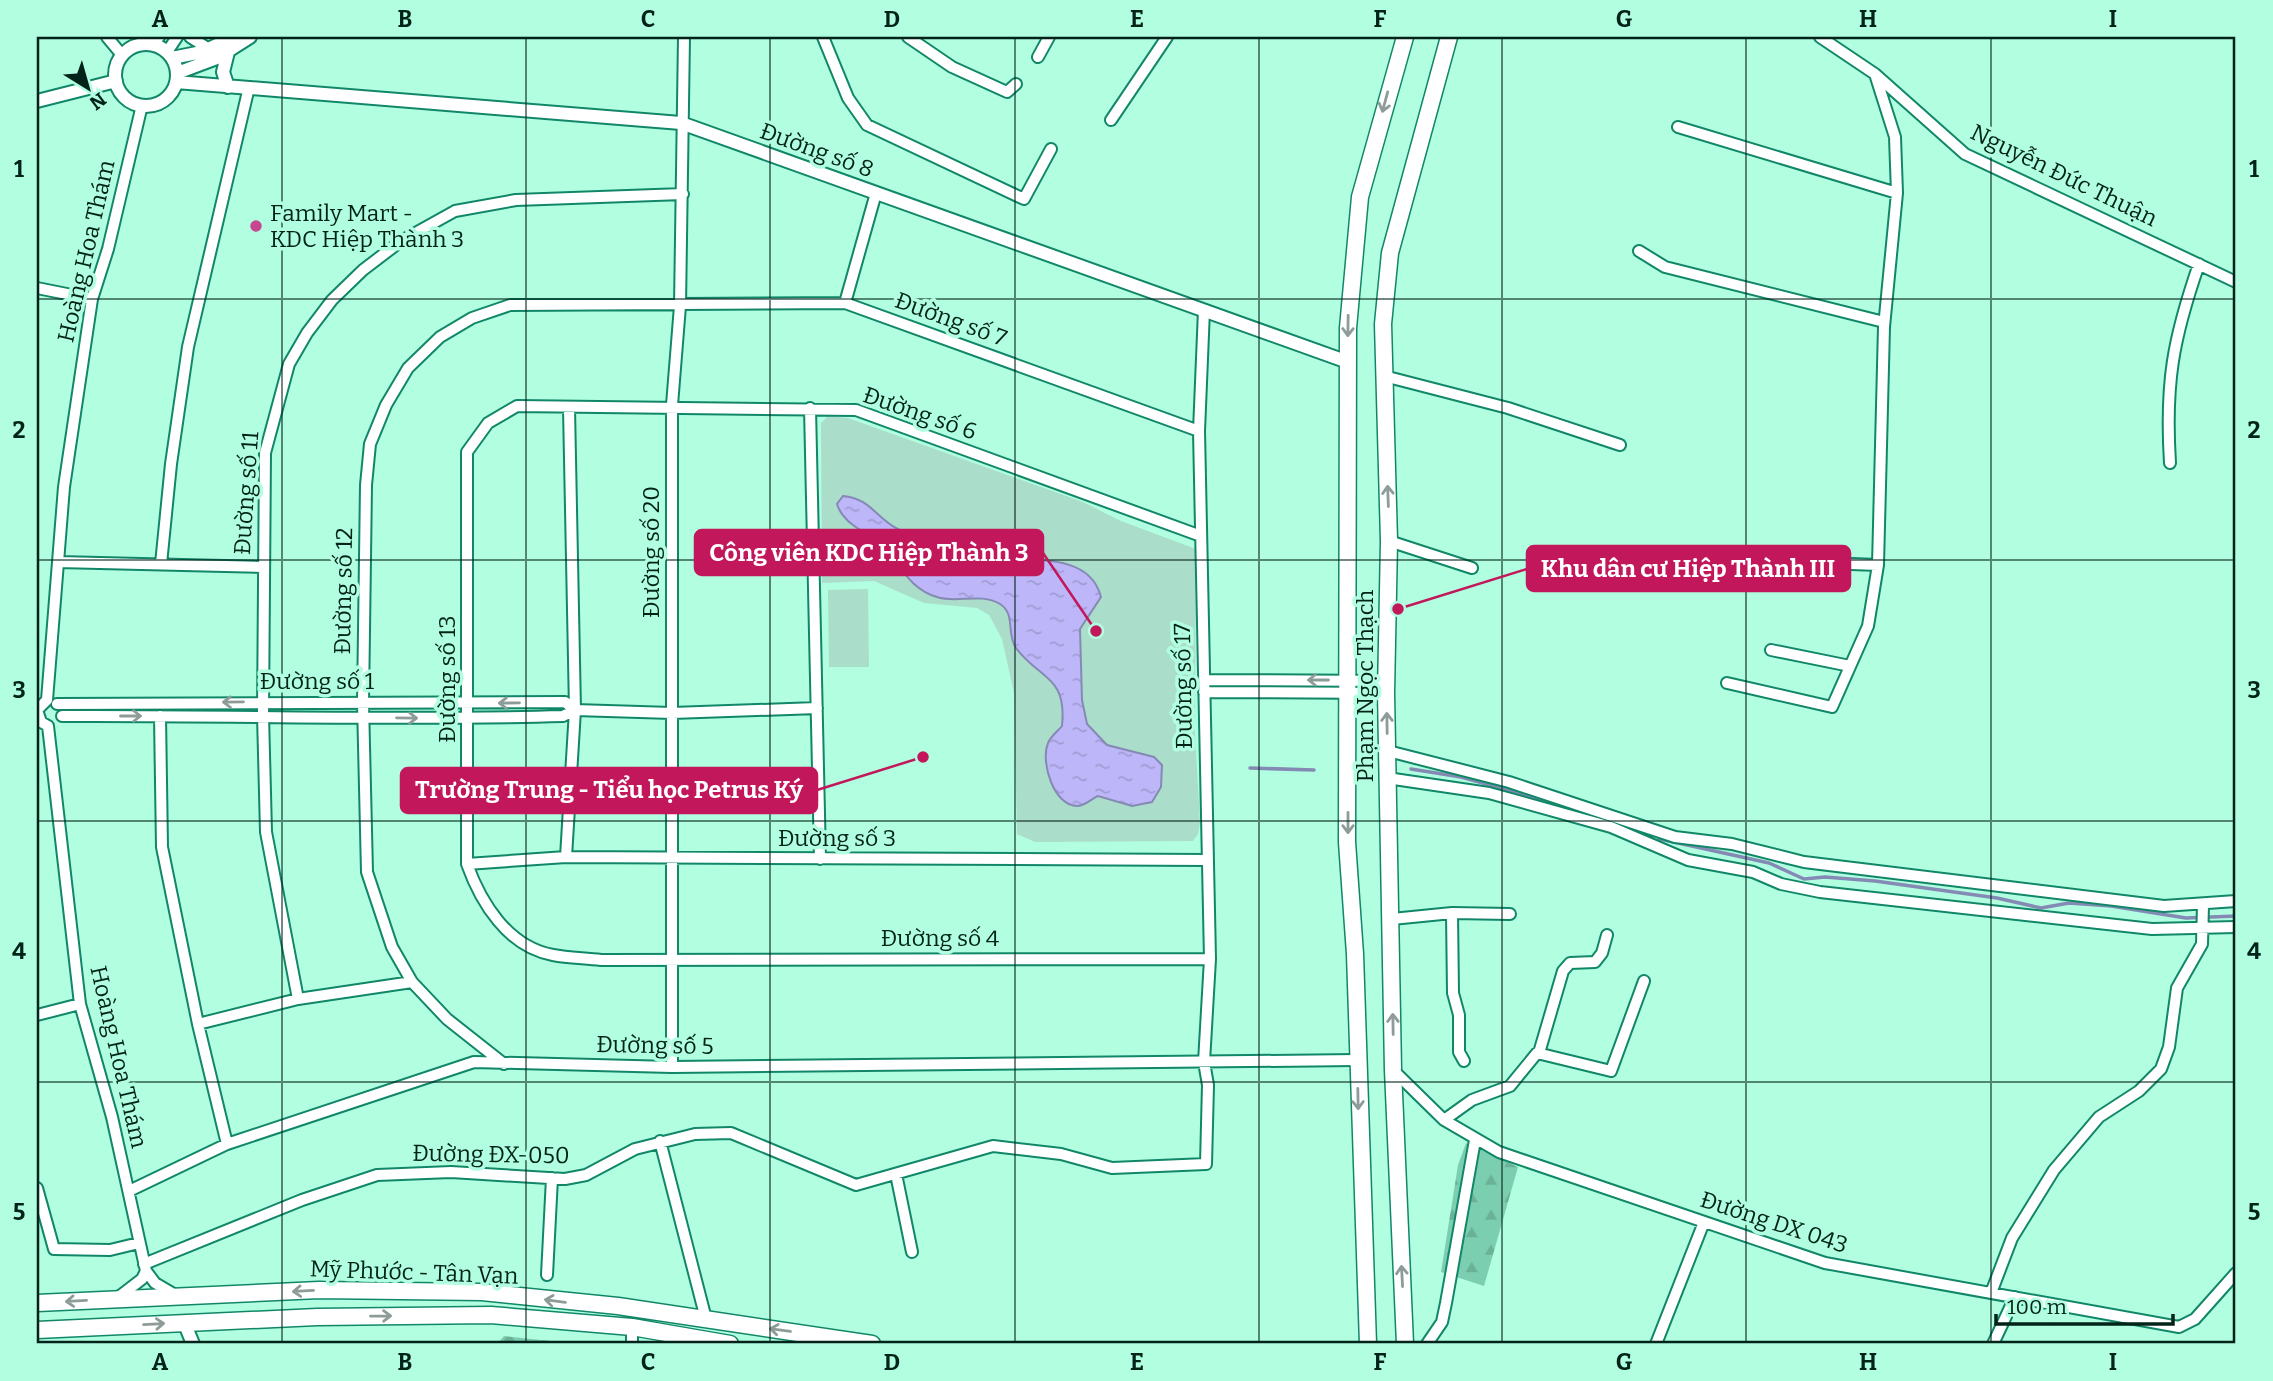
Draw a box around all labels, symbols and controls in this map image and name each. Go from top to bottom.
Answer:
text: A [152,5,169,33]
text: B [398,5,412,33]
text: C [641,5,655,33]
text: D [884,5,900,33]
text: E [1130,5,1144,33]
text: F [1374,5,1387,33]
text: G [1616,5,1633,33]
text: H [1859,5,1877,33]
text: I [2109,5,2117,33]
north arrow [52,52,122,122]
text: N [85,88,111,115]
one-way arrow [1378,90,1391,113]
street label: Đường số 8 [756,117,878,183]
street label: Nguyễn Đức Thuận [1966,118,2162,233]
text: 1 [14,155,24,183]
text: 1 [2249,155,2259,183]
street label: Hoàng Hoa Thám [51,157,121,345]
place label: Family Mart - KDC Hiệp Thành 3 [270,199,464,253]
marker: Family Mart - KDC Hiệp Thành 3 [248,218,264,234]
street label: Đường số 7 [891,286,1011,352]
one-way arrow [1341,314,1355,337]
street label: Đường số 6 [859,380,981,446]
text: 2 [13,416,26,444]
text: 2 [2248,416,2261,444]
street label: Đường số 11 [228,430,264,556]
one-way arrow [1381,485,1394,508]
street label: Đường số 20 [637,486,665,618]
street label: Đường số 12 [328,527,358,655]
callout: Công viên KDC Hiệp Thành 3 [695,530,1043,575]
text: Công viên KDC Hiệp Thành 3 [709,539,1029,567]
callout: Khu dân cư Hiệp Thành III [1527,546,1850,591]
text: Khu dân cư Hiệp Thành III [1541,555,1835,583]
street label: Phạm Ngọc Thạch [1351,590,1379,782]
street label: Đường số 13 [433,615,461,743]
street label: Đường số 17 [1168,623,1198,749]
street label: Đường số 1 [260,667,375,695]
one-way arrow [1307,673,1330,687]
text: 3 [12,676,26,704]
text: 3 [2247,676,2261,704]
one-way arrow [222,695,245,709]
one-way arrow [498,696,521,710]
one-way arrow [119,709,142,723]
one-way arrow [395,711,418,724]
one-way arrow [1380,712,1394,735]
callout: Trường Trung - Tiểu học Petrus Ký [401,768,817,813]
text: Trường Trung - Tiểu học Petrus Ký [415,775,804,804]
one-way arrow [1341,811,1355,834]
street label: Đường số 3 [778,824,896,852]
street label: Đường số 4 [881,924,1000,952]
text: 4 [12,937,26,965]
text: 4 [2247,937,2261,965]
street label: Hoàng Hoa Thám [84,963,154,1151]
one-way arrow [1386,1013,1400,1036]
street label: Đường số 5 [596,1030,714,1060]
one-way arrow [1351,1087,1365,1110]
street label: Đường ĐX-050 [412,1139,570,1169]
street label: Đường DX 043 [1697,1185,1851,1259]
text: 5 [13,1198,25,1226]
text: 5 [2248,1198,2260,1226]
street label: Mỹ Phước - Tân Vạn [309,1254,519,1290]
one-way arrow [1396,1265,1409,1288]
scale bar [1996,1283,2173,1327]
one-way arrow [292,1284,315,1297]
one-way arrow [65,1294,88,1307]
one-way arrow [544,1294,566,1307]
text: 100 m [2007,1294,2067,1320]
one-way arrow [369,1309,392,1323]
one-way arrow [142,1317,165,1330]
one-way arrow [769,1323,792,1336]
text: A [152,1348,169,1376]
text: B [398,1348,412,1376]
text: C [641,1348,655,1376]
text: D [884,1348,900,1376]
text: E [1130,1348,1144,1376]
text: F [1374,1348,1387,1376]
text: G [1616,1348,1633,1376]
text: H [1859,1348,1877,1376]
text: I [2109,1348,2117,1376]

